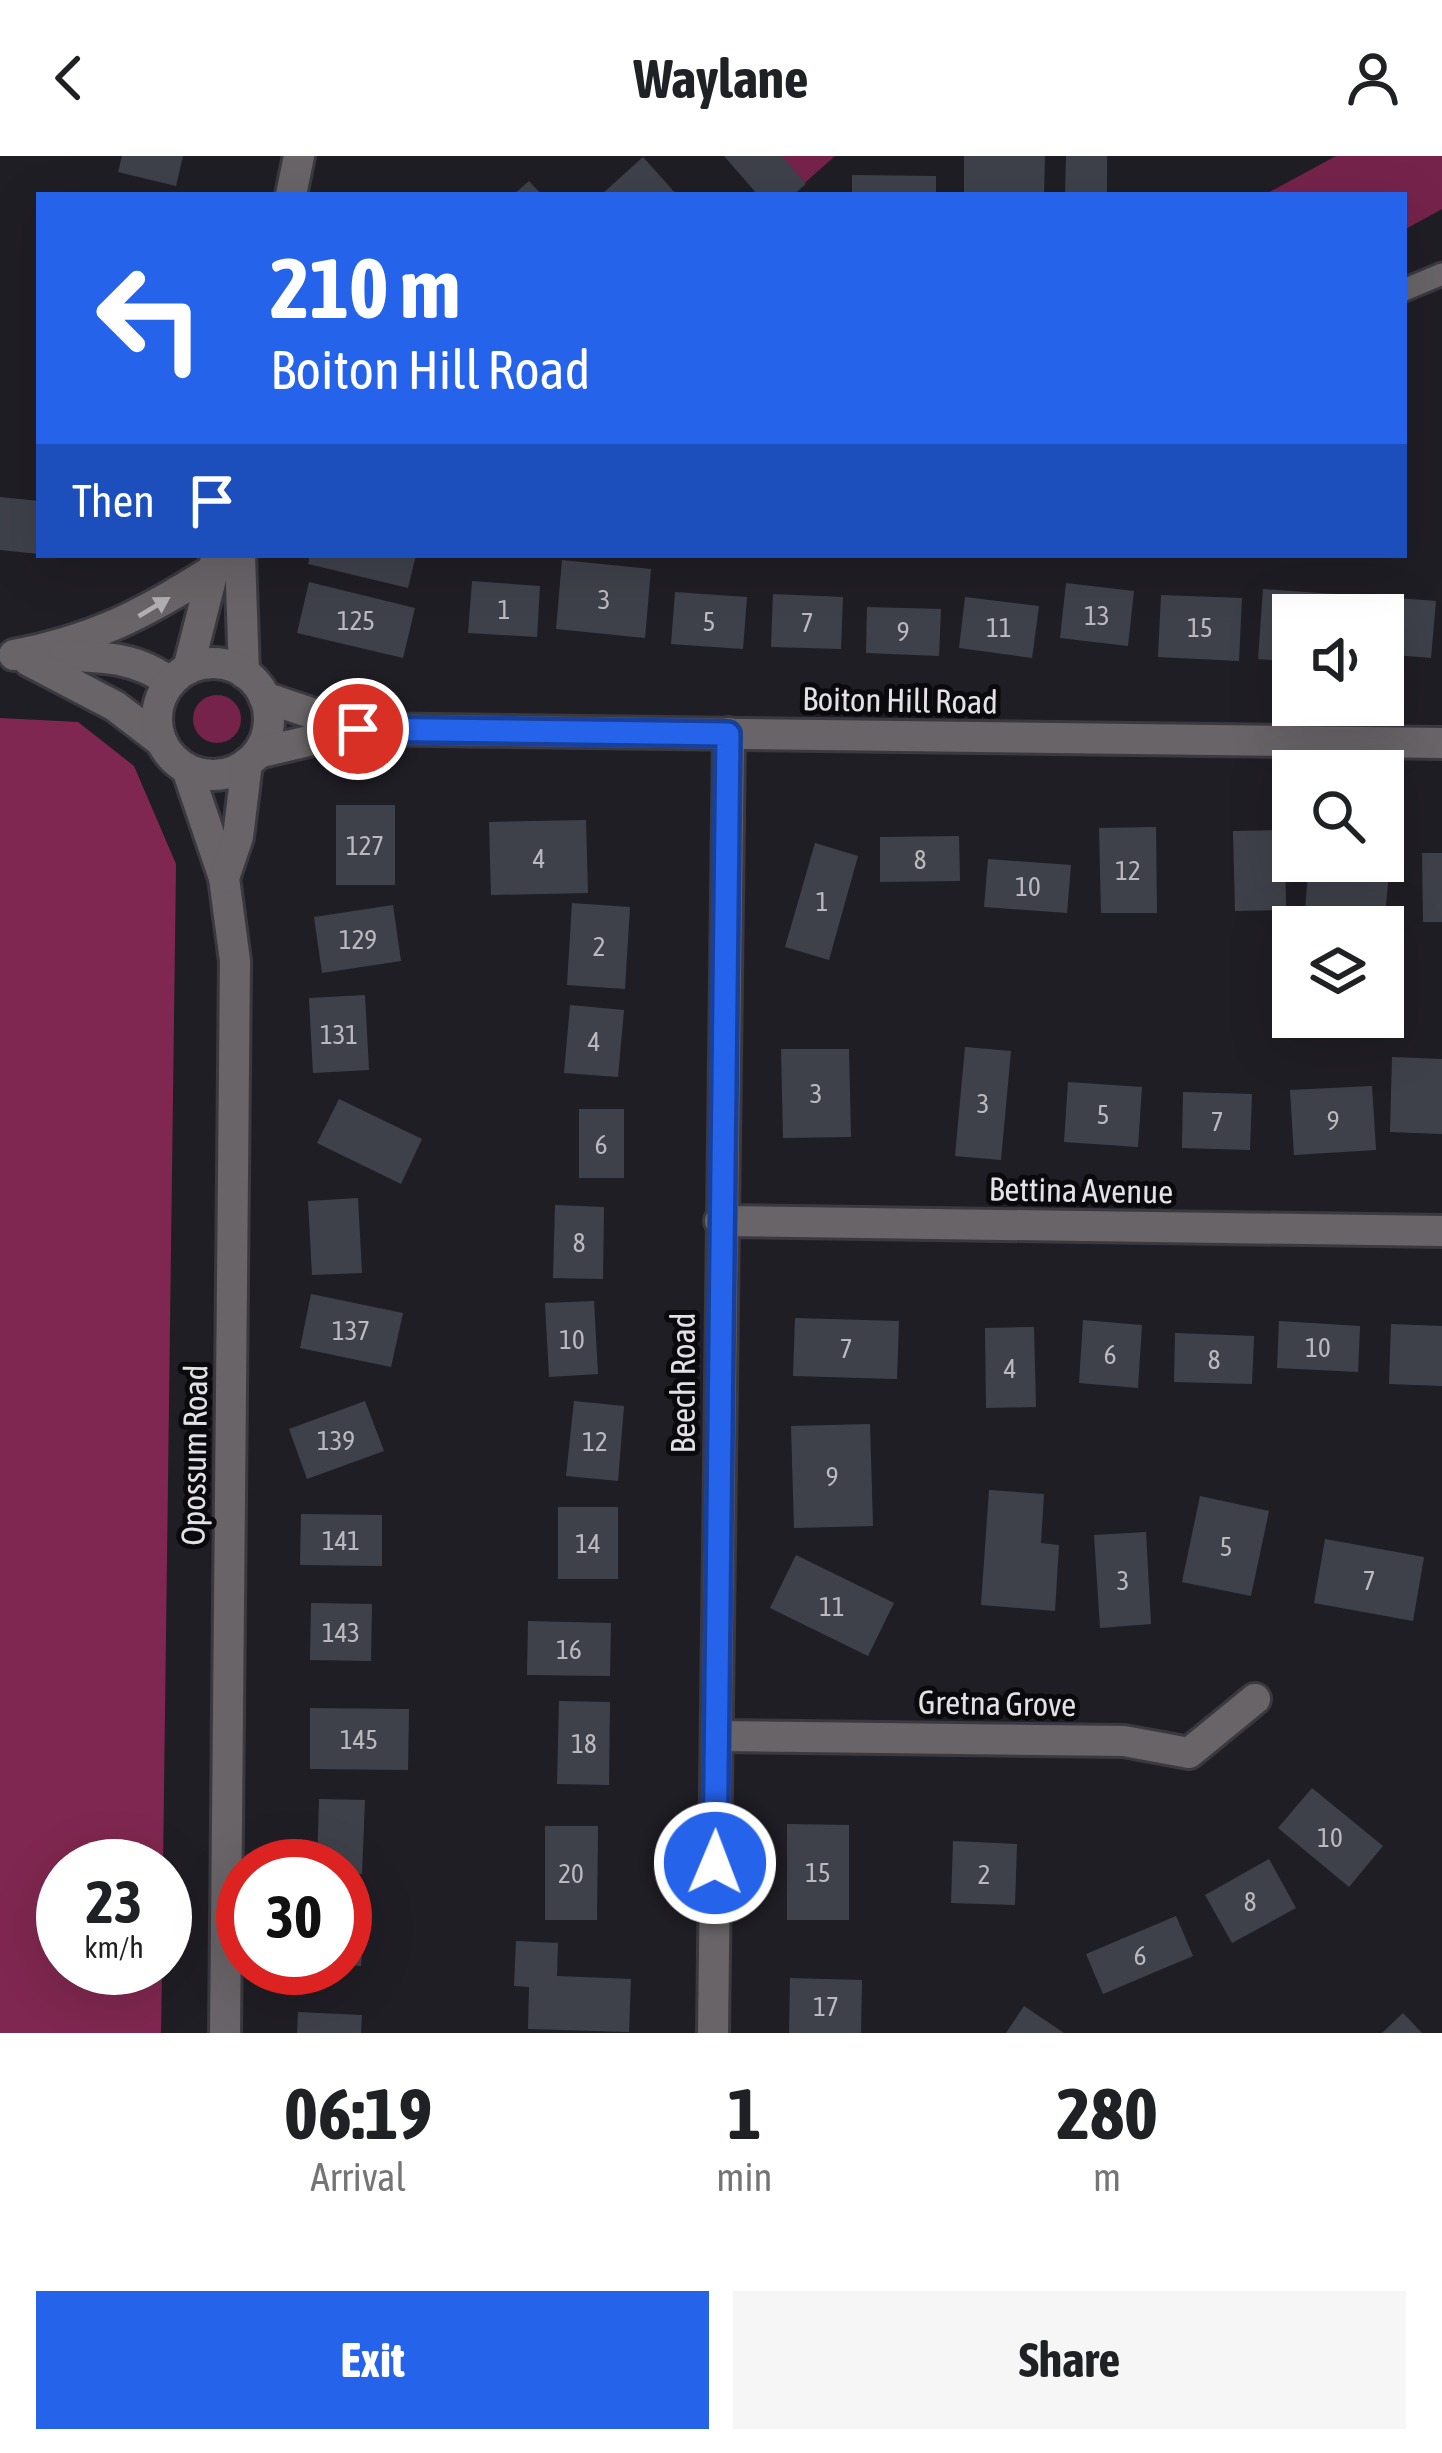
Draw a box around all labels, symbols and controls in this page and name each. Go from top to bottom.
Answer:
icon: back [36,45,102,111]
icon: person [1340,45,1406,111]
text: Waylane [633,48,809,109]
icon: left [72,240,228,396]
text: 210 m [270,240,460,336]
text: Boiton Hill Road [270,339,590,400]
icon: arrive [179,468,245,534]
text: Then [72,475,155,527]
house number: 3 [598,584,610,615]
house number: 1 [498,594,510,625]
map controls [1272,594,1404,1038]
button: sound [1272,594,1404,726]
one-way arrow [137,597,171,618]
house number: 13 [1084,600,1110,631]
house number: 125 [337,605,375,636]
house number: 5 [703,606,715,637]
house number: 7 [801,607,813,638]
house number: 11 [986,612,1012,643]
house number: 15 [1187,612,1213,643]
house number: 9 [897,616,909,647]
pin [307,678,409,780]
street label: Boiton Hill Road [802,679,998,721]
icon: arrive [325,696,391,762]
button: search [1272,750,1404,882]
house number: 127 [346,830,384,861]
house number: 4 [533,843,545,874]
house number: 8 [914,844,926,875]
house number: 12 [1115,855,1141,886]
house number: 10 [1015,871,1041,902]
house number: 1 [816,886,828,917]
button: layers [1272,906,1404,1038]
house number: 129 [339,924,377,955]
house number: 2 [593,931,605,962]
house number: 131 [320,1019,358,1050]
house number: 4 [588,1026,600,1057]
house number: 3 [810,1078,822,1109]
house number: 3 [977,1088,989,1119]
house number: 5 [1097,1099,1109,1130]
house number: 9 [1327,1105,1339,1136]
house number: 7 [1211,1106,1223,1137]
house number: 6 [595,1129,607,1160]
street label: Bettina Avenue [988,1169,1174,1211]
house number: 8 [573,1227,585,1258]
street label: Beech Road [664,1312,702,1454]
house number: 137 [332,1315,370,1346]
house number: 10 [559,1324,585,1355]
house number: 10 [1305,1332,1331,1363]
house number: 7 [840,1333,852,1364]
house number: 6 [1104,1339,1116,1370]
house number: 8 [1208,1344,1220,1375]
house number: 4 [1004,1353,1016,1384]
street label: Opossum Road [173,1364,215,1546]
house number: 139 [317,1425,355,1456]
house number: 12 [582,1426,608,1457]
house number: 9 [826,1461,838,1492]
house number: 141 [322,1525,360,1556]
house number: 14 [575,1528,601,1559]
house number: 5 [1220,1531,1232,1562]
house number: 3 [1117,1565,1129,1596]
house number: 7 [1363,1565,1375,1596]
house number: 11 [819,1591,845,1622]
house number: 143 [322,1617,360,1648]
house number: 16 [556,1634,582,1665]
street label: Gretna Grove [918,1683,1076,1723]
house number: 145 [340,1724,378,1755]
house number: 18 [571,1728,597,1759]
position arrow [652,1800,778,1926]
house number: 10 [1317,1822,1343,1853]
speed limit sign: 30 [216,1839,372,1995]
house number: 15 [805,1857,831,1888]
house number: 20 [558,1858,584,1889]
house number: 2 [978,1859,990,1890]
text: 23 [86,1867,142,1936]
house number: 8 [1244,1886,1256,1917]
text: km/h [84,1930,144,1964]
house number: 6 [1134,1940,1146,1971]
house number: 17 [813,1991,839,2022]
text: 06:19 [284,2072,432,2154]
text: 1 [727,2072,761,2154]
text: 280 [1056,2072,1158,2154]
text: Arrival [311,2155,406,2199]
text: min [716,2155,772,2199]
text: m [1093,2155,1121,2199]
button: Exit [36,2291,709,2429]
button: Share [733,2291,1406,2429]

